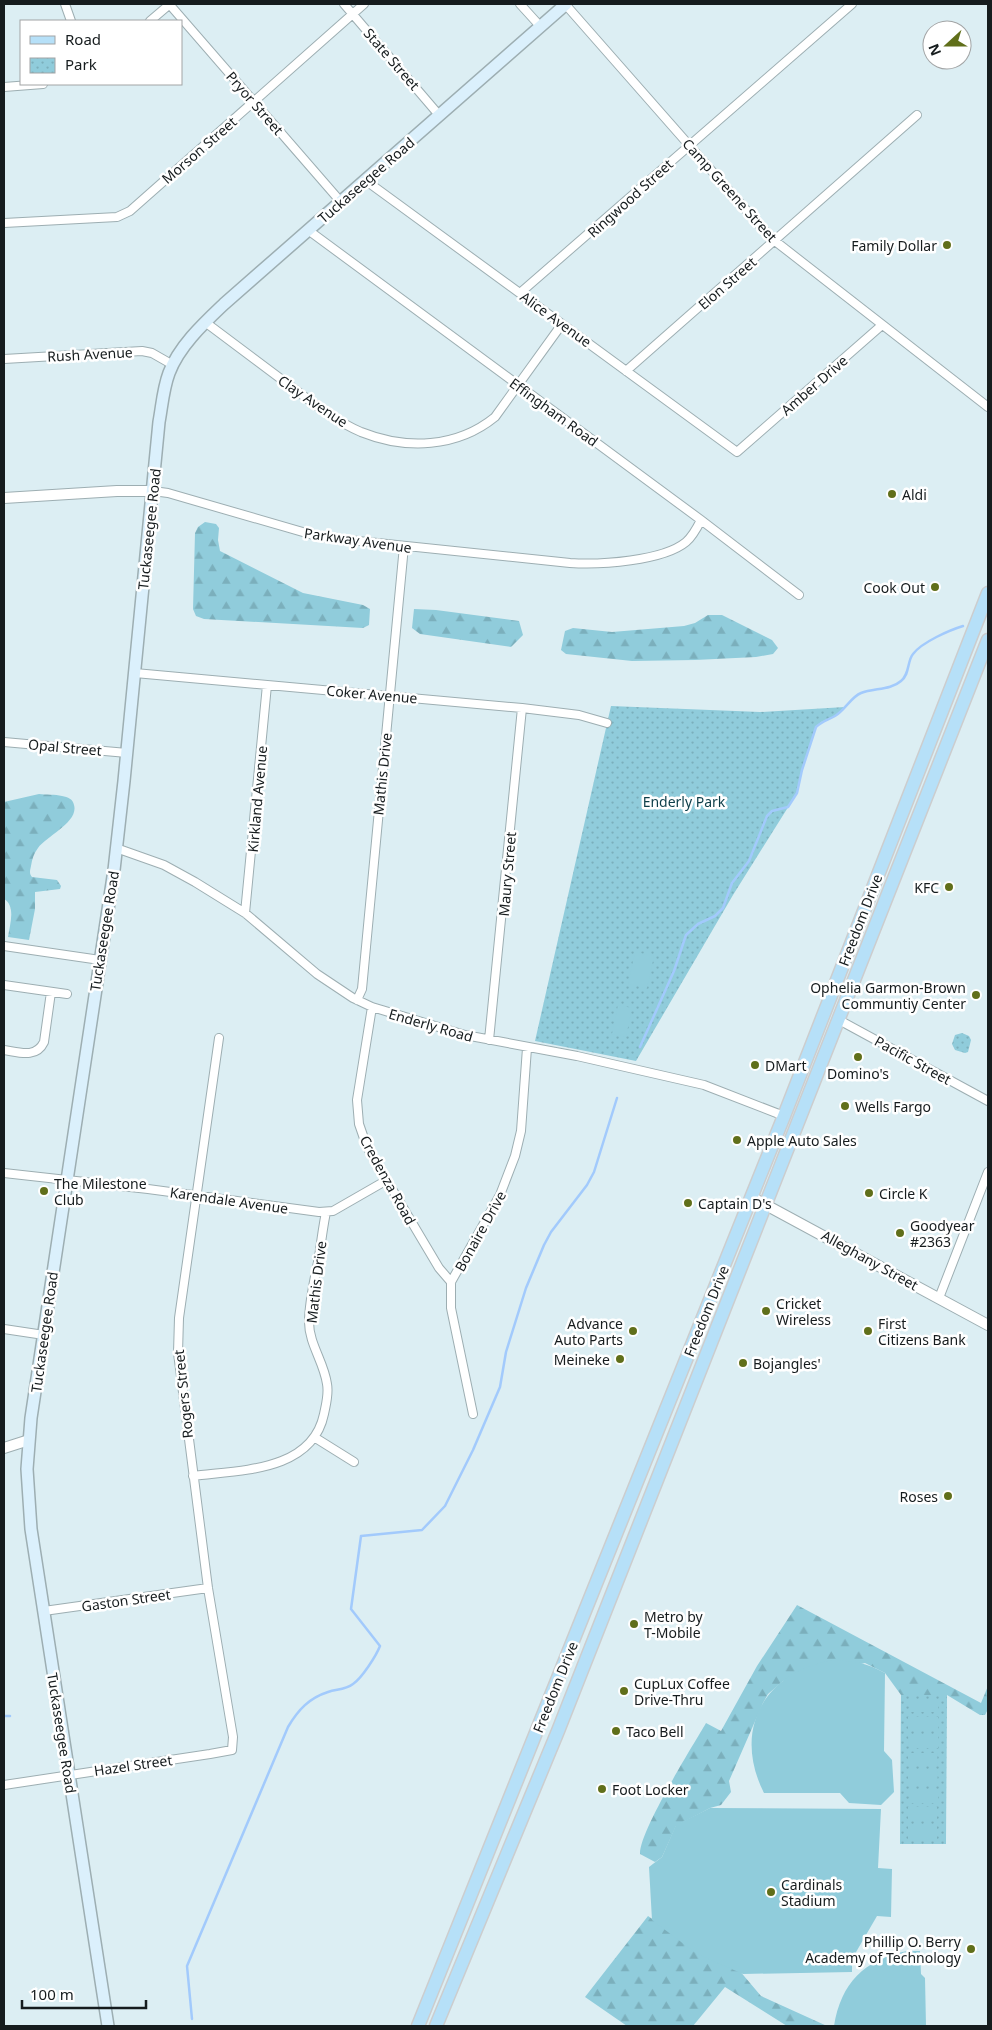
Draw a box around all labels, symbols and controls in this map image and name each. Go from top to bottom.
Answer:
legend [20,20,182,85]
north arrow [922,20,972,70]
street label: State Street [360,24,424,94]
text: Road [65,29,101,49]
text: N [923,41,945,59]
text: Park [65,54,97,74]
street label: Pryor Street [222,67,288,139]
street label: Morson Street [157,112,241,188]
street label: Tuckaseegee Road [314,133,418,227]
street label: Camp Greene Street [679,134,781,246]
street label: Ringwood Street [583,155,677,241]
place label: Family Dollar [851,236,937,255]
marker: Family Dollar [941,239,953,251]
street label: Elon Street [694,252,760,314]
street label: Alice Avenue [517,287,595,351]
street label: Rush Avenue [47,342,133,366]
street label: Amber Drive [777,351,851,419]
street label: Clay Avenue [274,371,352,431]
street label: Effingham Road [506,373,602,451]
street label: Tuckaseegee Road [133,467,165,591]
place label: Aldi [902,485,927,504]
marker: Aldi [886,488,898,500]
street label: Parkway Avenue [303,523,413,557]
place label: Cook Out [863,578,925,597]
marker: Cook Out [929,581,941,593]
street label: Coker Avenue [326,681,418,707]
street label: Mathis Drive [368,732,396,816]
street label: Opal Street [27,734,103,760]
street label: Kirkland Avenue [243,745,271,853]
park label: Enderly Park [643,792,726,811]
street label: Maury Street [494,831,520,917]
street label: Tuckaseegee Road [85,869,123,993]
street label: Freedom Drive [834,871,886,969]
place label: KFC [914,878,939,897]
marker: KFC [943,881,955,893]
place label: Ophelia Garmon-Brown Communtiy Center [810,978,966,1013]
marker: Ophelia Garmon-Brown Communtiy Center [970,989,982,1001]
street label: Enderly Road [387,1004,475,1046]
street label: Pacific Street [871,1031,955,1089]
marker: Domino's [852,1051,864,1063]
place label: DMart [765,1056,807,1075]
marker: DMart [749,1059,761,1071]
place label: Domino's [827,1064,889,1083]
place label: Wells Fargo [855,1097,931,1116]
marker: Wells Fargo [839,1100,851,1112]
place label: Apple Auto Sales [747,1131,857,1150]
street label: Credenza Road [356,1132,420,1228]
marker: Apple Auto Sales [731,1134,743,1146]
place label: The Milestone Club [54,1174,147,1209]
street label: Karendale Avenue [169,1182,290,1218]
place label: Circle K [879,1184,928,1203]
marker: The Milestone Club [38,1185,50,1197]
street label: Bonaire Drive [450,1187,510,1275]
marker: Circle K [863,1187,875,1199]
place label: Captain D's [698,1194,772,1213]
marker: Captain D's [682,1197,694,1209]
place label: Goodyear #2363 [910,1216,975,1251]
street label: Alleghany Street [818,1226,922,1294]
marker: Goodyear #2363 [894,1227,906,1239]
street label: Mathis Drive [302,1240,330,1324]
street label: Freedom Drive [679,1262,733,1360]
street label: Tuckaseegee Road [26,1270,62,1394]
place label: Cricket Wireless [776,1294,831,1329]
marker: Cricket Wireless [760,1305,772,1317]
place label: Advance Auto Parts [554,1314,623,1349]
place label: First Citizens Bank [878,1314,966,1349]
marker: Advance Auto Parts [627,1325,639,1337]
marker: First Citizens Bank [862,1325,874,1337]
street label: Rogers Street [169,1349,197,1439]
place label: Meineke [554,1350,610,1369]
marker: Meineke [614,1353,626,1365]
place label: Bojangles' [753,1354,821,1373]
marker: Bojangles' [737,1357,749,1369]
place label: Roses [900,1487,938,1506]
marker: Roses [942,1490,954,1502]
street label: Gaston Street [80,1584,172,1616]
place label: Metro by T-Mobile [644,1607,704,1642]
marker: Metro by T-Mobile [628,1618,640,1630]
street label: Freedom Drive [528,1638,582,1736]
street label: Tuckaseegee Road [43,1671,81,1795]
place label: CupLux Coffee Drive-Thru [634,1674,730,1709]
marker: CupLux Coffee Drive-Thru [618,1685,630,1697]
place label: Taco Bell [626,1722,684,1741]
marker: Taco Bell [610,1725,622,1737]
street label: Hazel Street [93,1750,173,1780]
place label: Foot Locker [612,1780,689,1799]
marker: Foot Locker [596,1783,608,1795]
place label: Cardinals Stadium [781,1875,843,1910]
marker: Cardinals Stadium [765,1886,777,1898]
place label: Phillip O. Berry Academy of Technology [805,1932,962,1967]
marker: Phillip O. Berry Academy of Technology [965,1943,977,1955]
scale bar [22,1978,146,2010]
text: 100 m [30,1984,74,2004]

